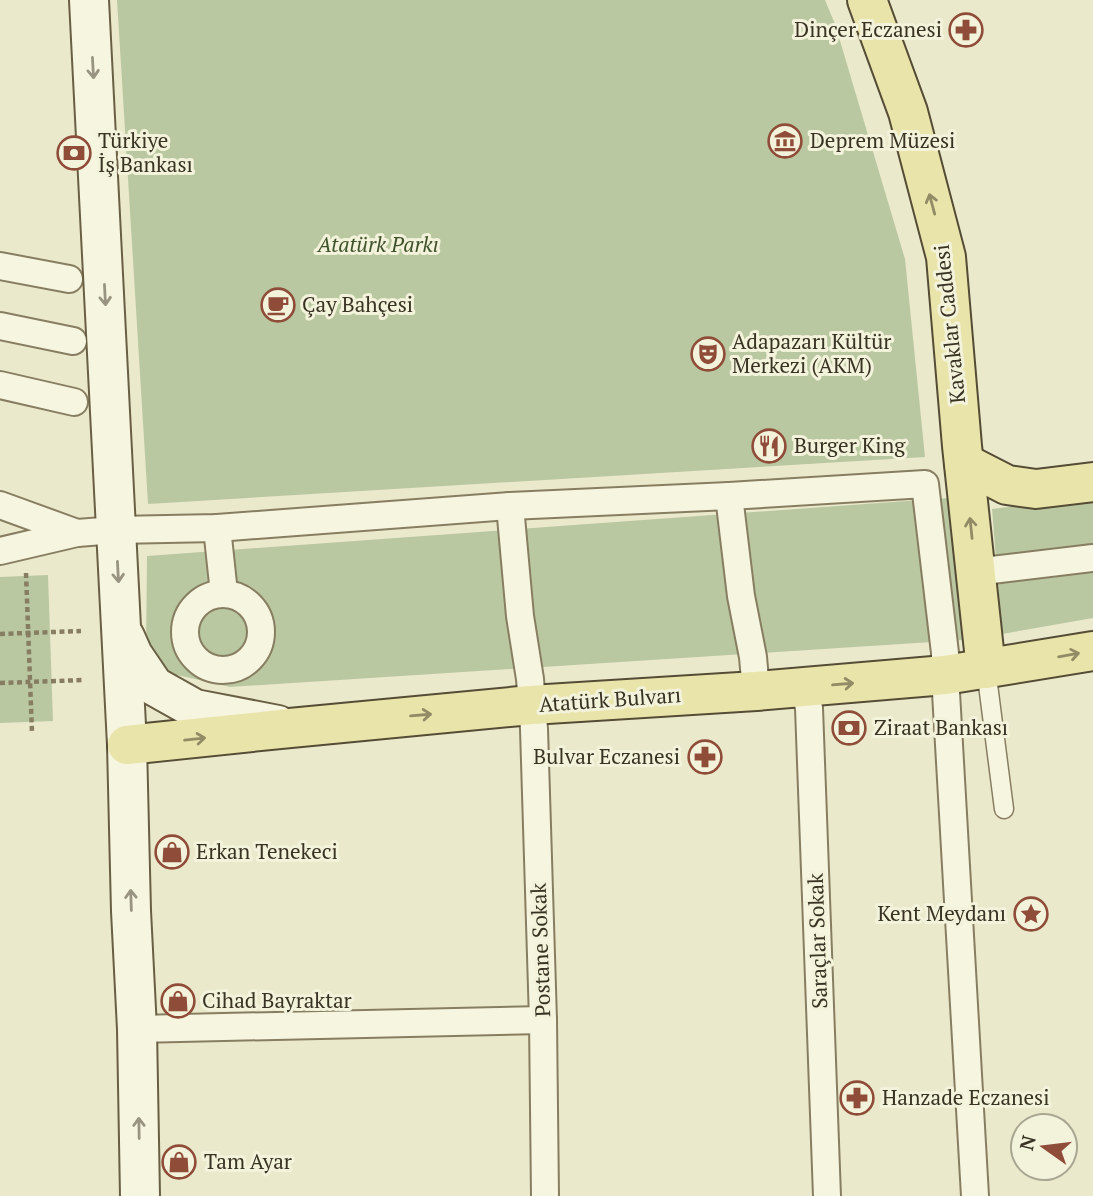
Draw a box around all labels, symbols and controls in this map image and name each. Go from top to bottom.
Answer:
pharmacy icon: Dinçer Eczanesi [947,11,985,49]
place label: Dinçer Eczanesi [794,15,942,43]
one-way arrow [87,56,100,79]
museum icon: Deprem Müzesi [766,122,804,160]
place label: Türkiye İş Bankası [98,126,193,178]
place label: Deprem Müzesi [810,126,955,154]
bank icon: Türkiye İş Bankası [55,134,93,172]
one-way arrow [925,193,938,215]
park label: Atatürk Parkı [316,230,438,258]
street label: Kavaklar Caddesi [927,243,971,405]
one-way arrow [98,284,111,307]
cafe icon: Çay Bahçesi [259,286,297,324]
place label: Çay Bahçesi [302,290,413,318]
place label: Adapazarı Kültür Merkezi (AKM) [732,327,891,379]
theatre icon: Adapazarı Kültür Merkezi (AKM) [689,335,727,373]
restaurant icon: Burger King [750,427,788,465]
place label: Burger King [794,431,906,459]
one-way arrow [964,518,977,540]
one-way arrow [112,560,125,583]
one-way arrow [1057,648,1080,661]
one-way arrow [832,677,854,690]
street label: Atatürk Bulvarı [538,680,682,718]
one-way arrow [409,708,432,721]
bank icon: Ziraat Bankası [830,709,868,747]
place label: Ziraat Bankası [874,713,1008,741]
one-way arrow [183,732,206,745]
pharmacy icon: Bulvar Eczanesi [686,738,724,776]
place label: Bulvar Eczanesi [533,742,680,770]
shop icon: Erkan Tenekeci [153,833,191,871]
place label: Erkan Tenekeci [196,837,338,865]
street label: Saraçlar Sokak [801,873,833,1009]
street label: Postane Sokak [524,882,556,1018]
one-way arrow [124,889,137,912]
place icon: Kent Meydanı [1012,895,1050,933]
place label: Kent Meydanı [877,899,1006,927]
shop icon: Cihad Bayraktar [159,982,197,1020]
place label: Cihad Bayraktar [202,986,352,1014]
pharmacy icon: Hanzade Eczanesi [838,1079,876,1117]
place label: Hanzade Eczanesi [882,1083,1049,1111]
north arrow [1009,1112,1079,1182]
one-way arrow [132,1117,146,1140]
text: N [1013,1132,1041,1153]
shop icon: Tam Ayar [160,1143,198,1181]
place label: Tam Ayar [204,1147,292,1175]

